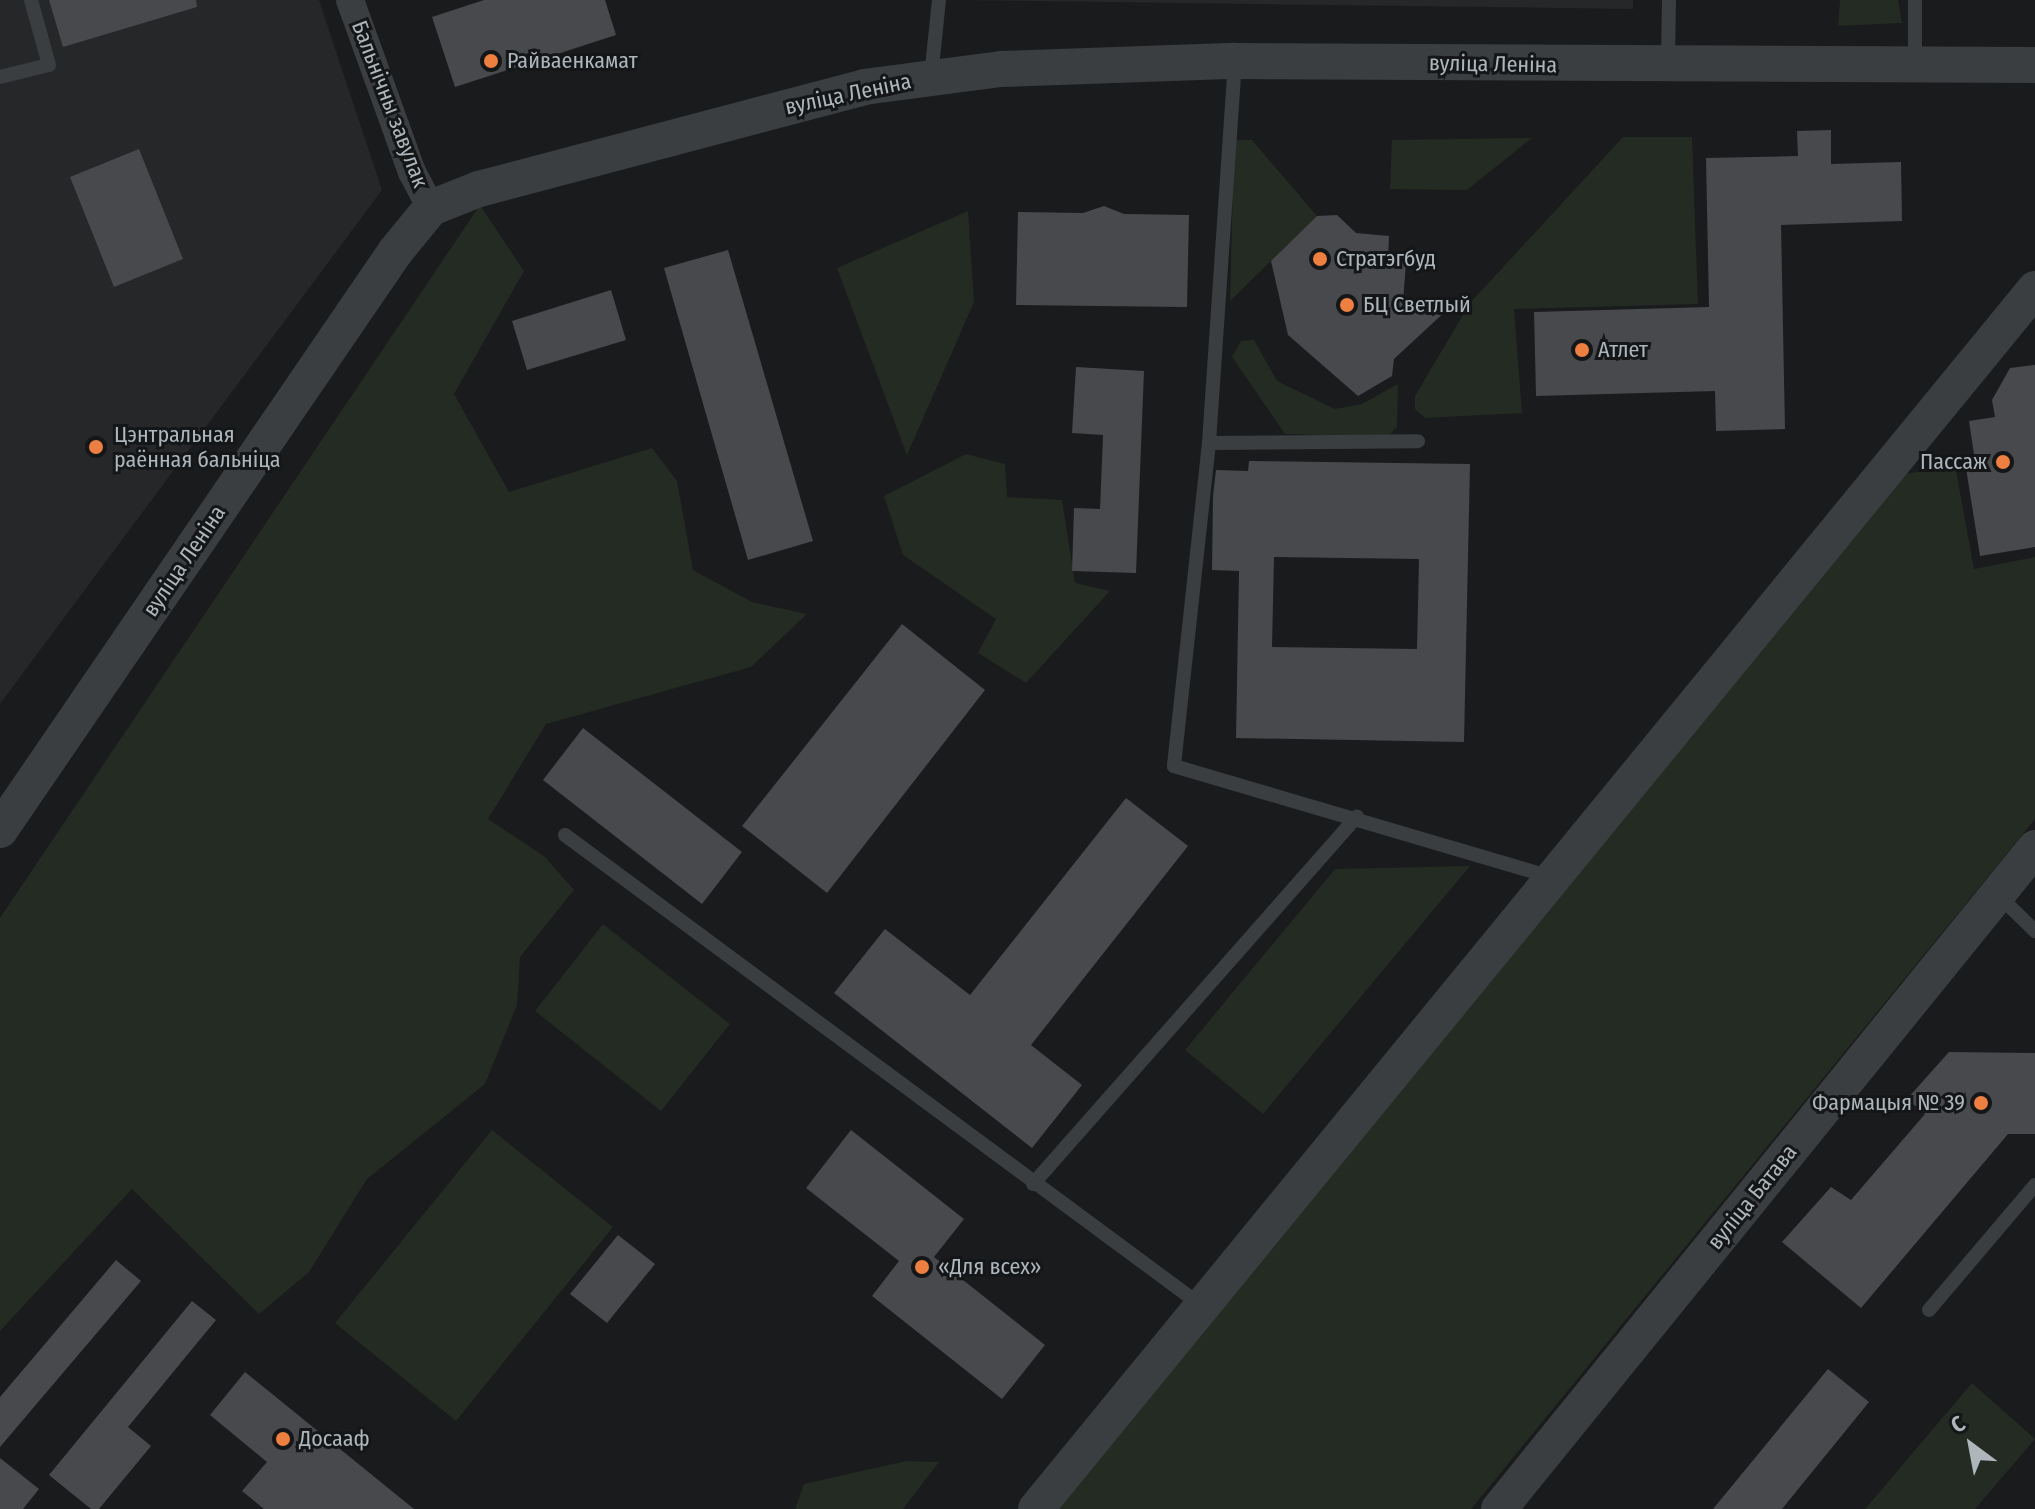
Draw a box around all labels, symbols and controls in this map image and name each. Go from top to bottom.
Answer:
street label: Бальнічны завулак [346,17,434,191]
place label: Райваенкамат [507,48,638,74]
street label: вуліца Леніна [1429,50,1557,78]
marker: Райваенкамат [482,52,500,70]
street label: вуліца Леніна [782,68,914,120]
place label: Стратэгбуд [1336,246,1436,272]
marker: Стратэгбуд [1311,250,1329,268]
place label: БЦ Светлый [1363,292,1471,318]
marker: БЦ Светлый [1338,296,1356,314]
place label: Атлет [1598,337,1648,363]
marker: Атлет [1573,341,1591,359]
place label: Цэнтральная раённая бальніца [114,421,281,472]
marker: Цэнтральная раённая бальніца [85,436,107,458]
place label: Пассаж [1920,449,1987,475]
marker: Пассаж [1994,453,2012,471]
street label: вуліца Леніна [137,500,231,622]
place label: Фармацыя № 39 [1812,1090,1965,1116]
marker: Фармацыя № 39 [1972,1094,1990,1112]
street label: вуліца Батава [1702,1139,1802,1255]
place label: «Для всех» [938,1254,1042,1280]
marker: «Для всех» [913,1258,931,1276]
north arrow [1931,1405,2011,1485]
text: С [1946,1410,1970,1439]
place label: Досааф [299,1426,370,1452]
marker: Досааф [274,1430,292,1448]

